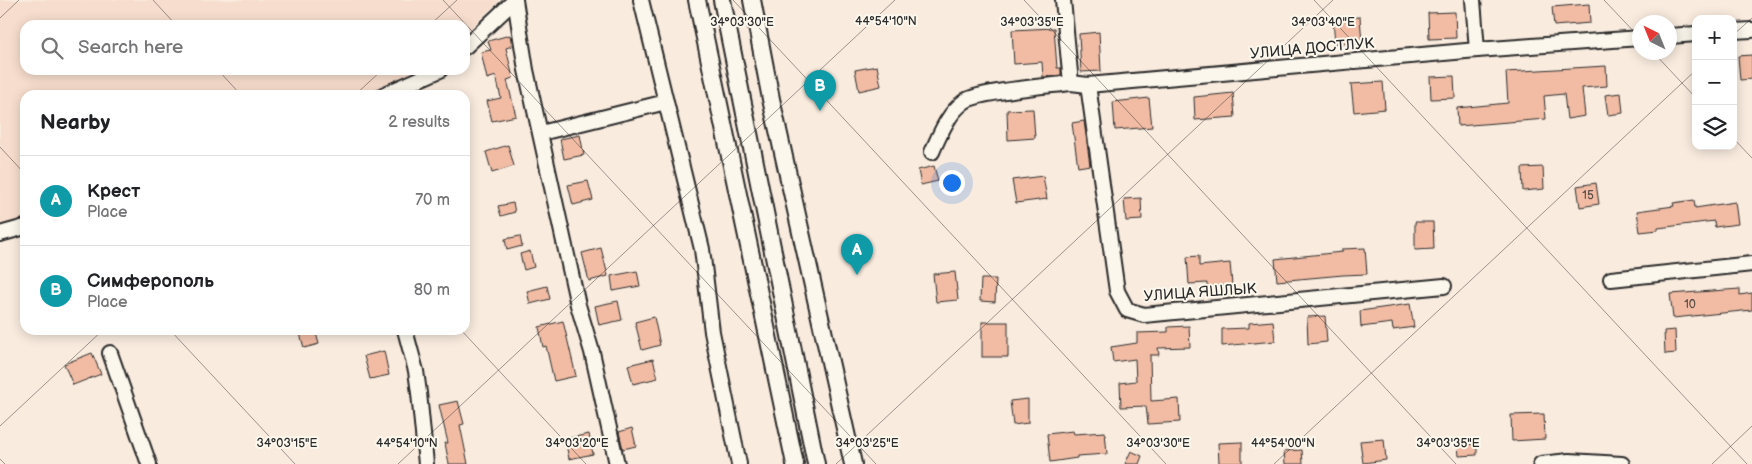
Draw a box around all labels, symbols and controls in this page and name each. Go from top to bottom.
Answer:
text: 44°54'10"N [855,14,917,29]
text: 34°03'30"E [710,15,774,30]
text: 34°03'35"E [1000,15,1064,30]
text: 34°03'40"E [1291,15,1355,30]
north arrow [1632,15,1677,60]
map controls [1692,15,1737,150]
button: + [1692,15,1737,60]
search box [20,20,470,75]
icon: search [38,34,66,62]
street label: УЛИЦА ДОСТЛУК [1249,34,1375,63]
text: Search here [78,36,183,59]
button: − [1692,60,1737,105]
pin: B [804,70,836,111]
button: layers [1692,105,1737,150]
text: Nearby [40,110,110,135]
text: 2 results [388,113,450,132]
your location [939,170,965,196]
text: Крест [87,180,140,203]
house number: 15 [1582,188,1594,203]
text: A [51,191,61,210]
text: 70 m [415,191,450,210]
text: Place [87,203,128,222]
pin: A [841,234,873,275]
text: Симферополь [87,270,214,293]
street label: УЛИЦА ЯШЛЫК [1143,279,1257,306]
text: B [50,281,62,300]
text: 80 m [414,281,450,300]
text: Place [87,293,128,312]
house number: 10 [1684,297,1696,312]
text: 34°03'15"E [257,436,317,451]
text: 44°54'10"N [376,436,438,451]
text: 34°03'20"E [545,436,609,451]
text: 34°03'25"E [835,436,899,451]
text: 34°03'30"E [1126,436,1190,451]
text: 44°54'00"N [1251,436,1315,451]
text: 34°03'35"E [1416,436,1480,451]

